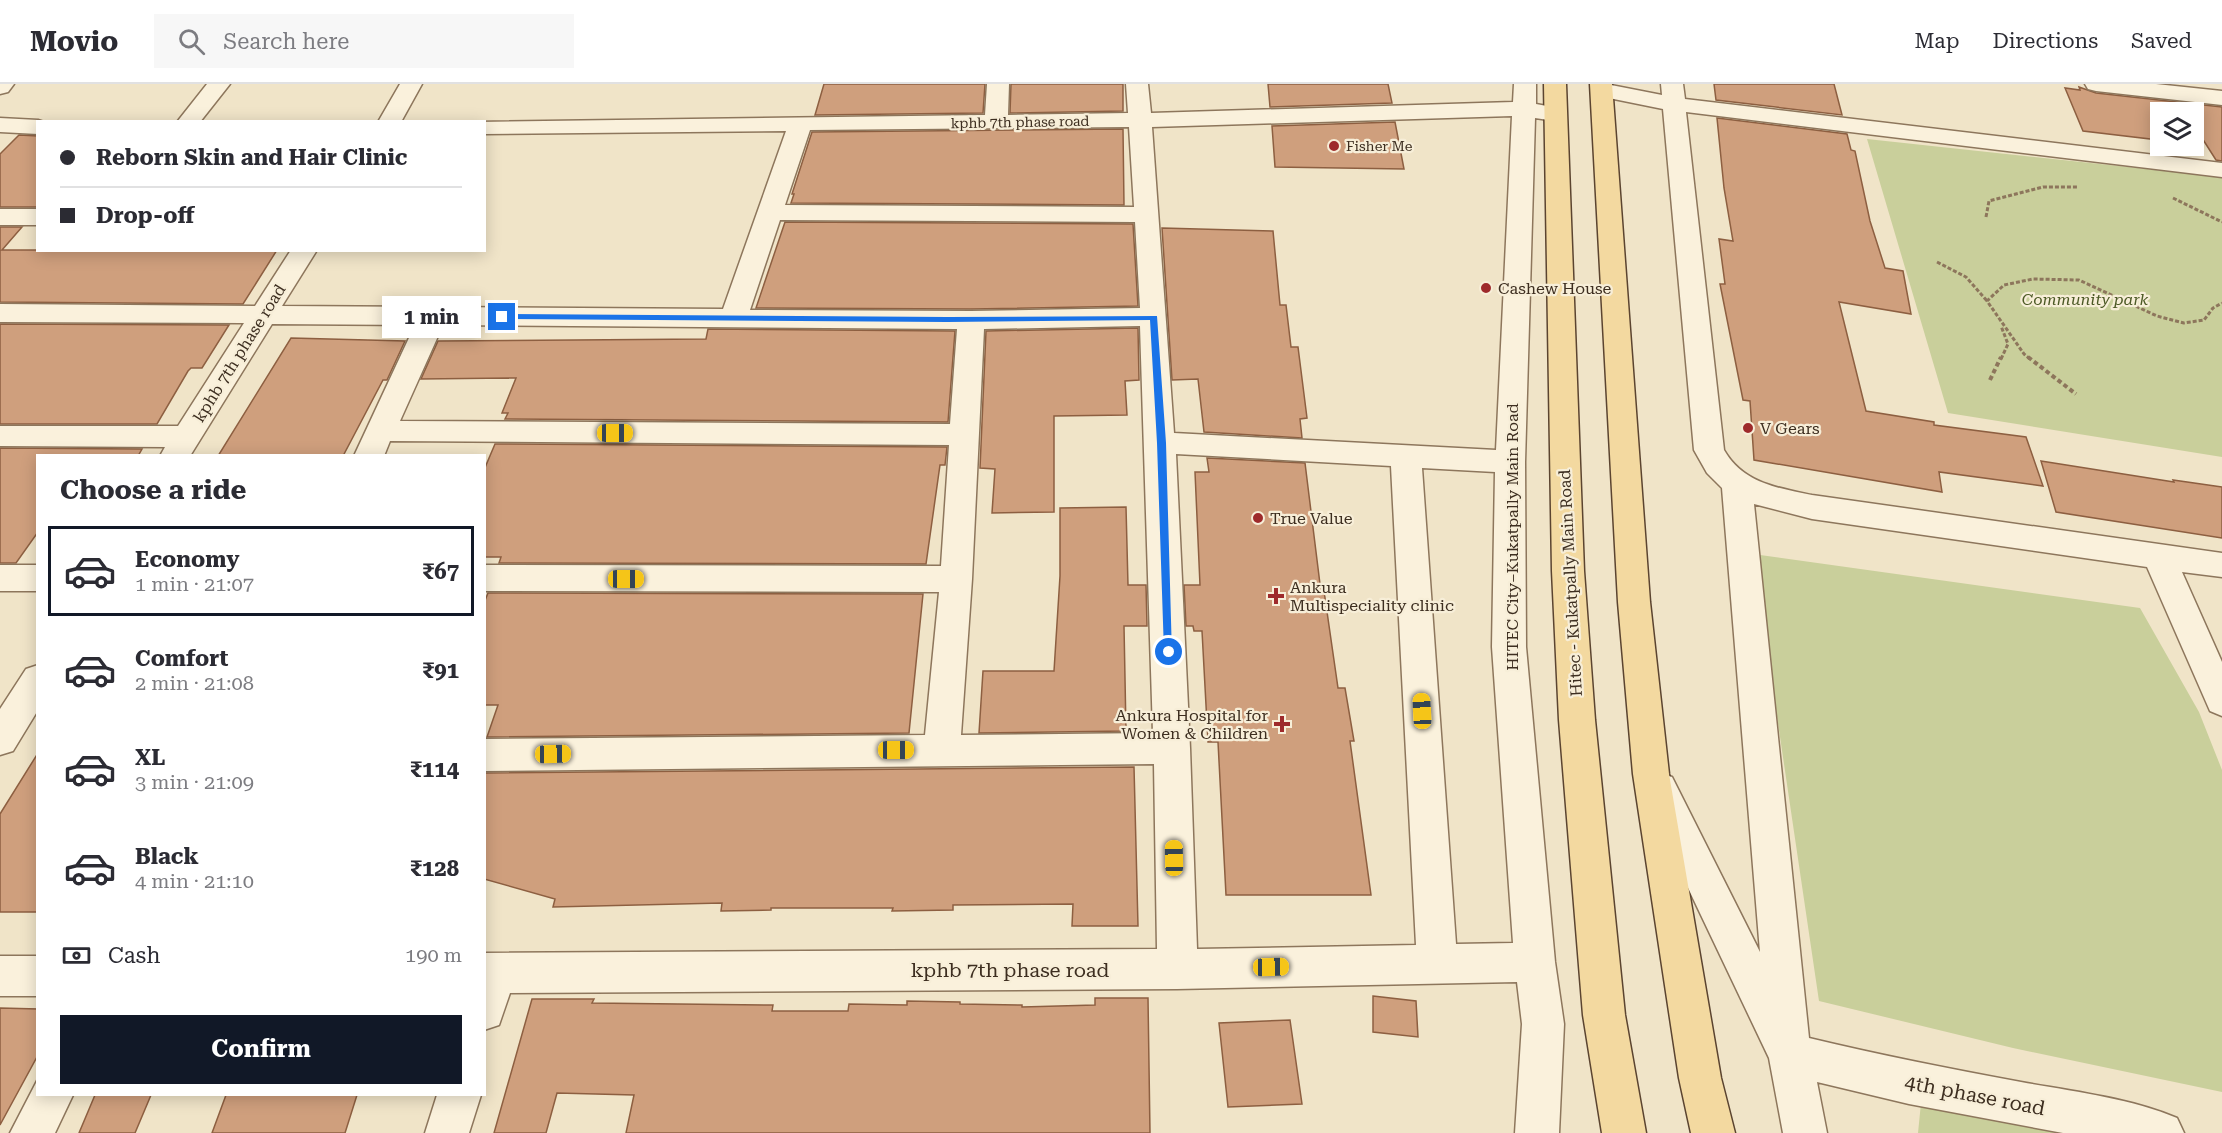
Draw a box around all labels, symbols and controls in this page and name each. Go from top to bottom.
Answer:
search box [154,14,574,68]
text: Movio [30,25,118,58]
icon: search [175,25,208,58]
text: Search here [223,29,349,54]
text: Map [1915,29,1959,53]
text: Directions [1992,29,2098,53]
text: Saved [2131,29,2192,53]
map controls [2150,102,2204,156]
button: layers [2150,102,2204,156]
street label: kphb 7th phase road [950,113,1090,131]
place label: Fisher Me [1346,138,1413,154]
marker: Fisher Me [1327,139,1341,153]
text: Reborn Skin and Hair Clinic [96,145,407,170]
text: Drop-off [96,203,194,228]
place label: Cashew House [1498,279,1611,298]
street label: kphb 7th phase road [189,281,290,426]
marker: Cashew House [1479,281,1493,295]
park label: Community park [2022,290,2149,309]
callout: 1 min [382,296,481,338]
route end [488,303,515,330]
text: 1 min [404,305,459,329]
street label: HITEC City–Kukatpally Main Road [1503,403,1522,671]
place label: V Gears [1760,419,1820,438]
marker: V Gears [1741,421,1755,435]
car [597,424,633,442]
street label: Hitec - Kukatpally Main Road [1555,469,1586,697]
text: Choose a ride [60,474,246,506]
place label: True Value [1270,509,1353,528]
marker: True Value [1251,511,1265,525]
icon: car [63,544,117,598]
text: Economy [135,547,239,572]
text: ₹67 [422,559,459,584]
car [608,570,644,588]
text: 1 min · 21:07 [135,572,254,596]
place label: Ankura Multispeciality clinic [1290,578,1454,615]
marker: Ankura Multispeciality clinic [1267,587,1285,605]
route start [1155,638,1182,665]
icon: car [63,643,117,697]
text: Comfort [135,646,228,671]
text: ₹91 [422,658,459,683]
text: 2 min · 21:08 [135,671,254,695]
car [1412,693,1432,729]
place label: Ankura Hospital for Women & Children [1115,706,1268,743]
marker: Ankura Hospital for Women & Children [1273,715,1291,733]
car [878,741,914,759]
icon: car [63,742,117,796]
text: XL [135,745,165,770]
car [535,745,571,763]
text: ₹114 [410,757,459,782]
text: 3 min · 21:09 [135,770,254,794]
car [1165,840,1183,876]
icon: car [63,841,117,895]
text: Black [135,844,199,869]
text: ₹128 [410,856,459,881]
text: 4 min · 21:10 [135,869,254,893]
icon: cash [60,939,93,972]
text: Cash [108,943,160,968]
text: 190 m [405,943,462,967]
street label: kphb 7th phase road [911,958,1109,982]
car [1253,958,1289,976]
button: Confirm [60,1015,462,1084]
street label: 4th phase road [1903,1070,2047,1120]

